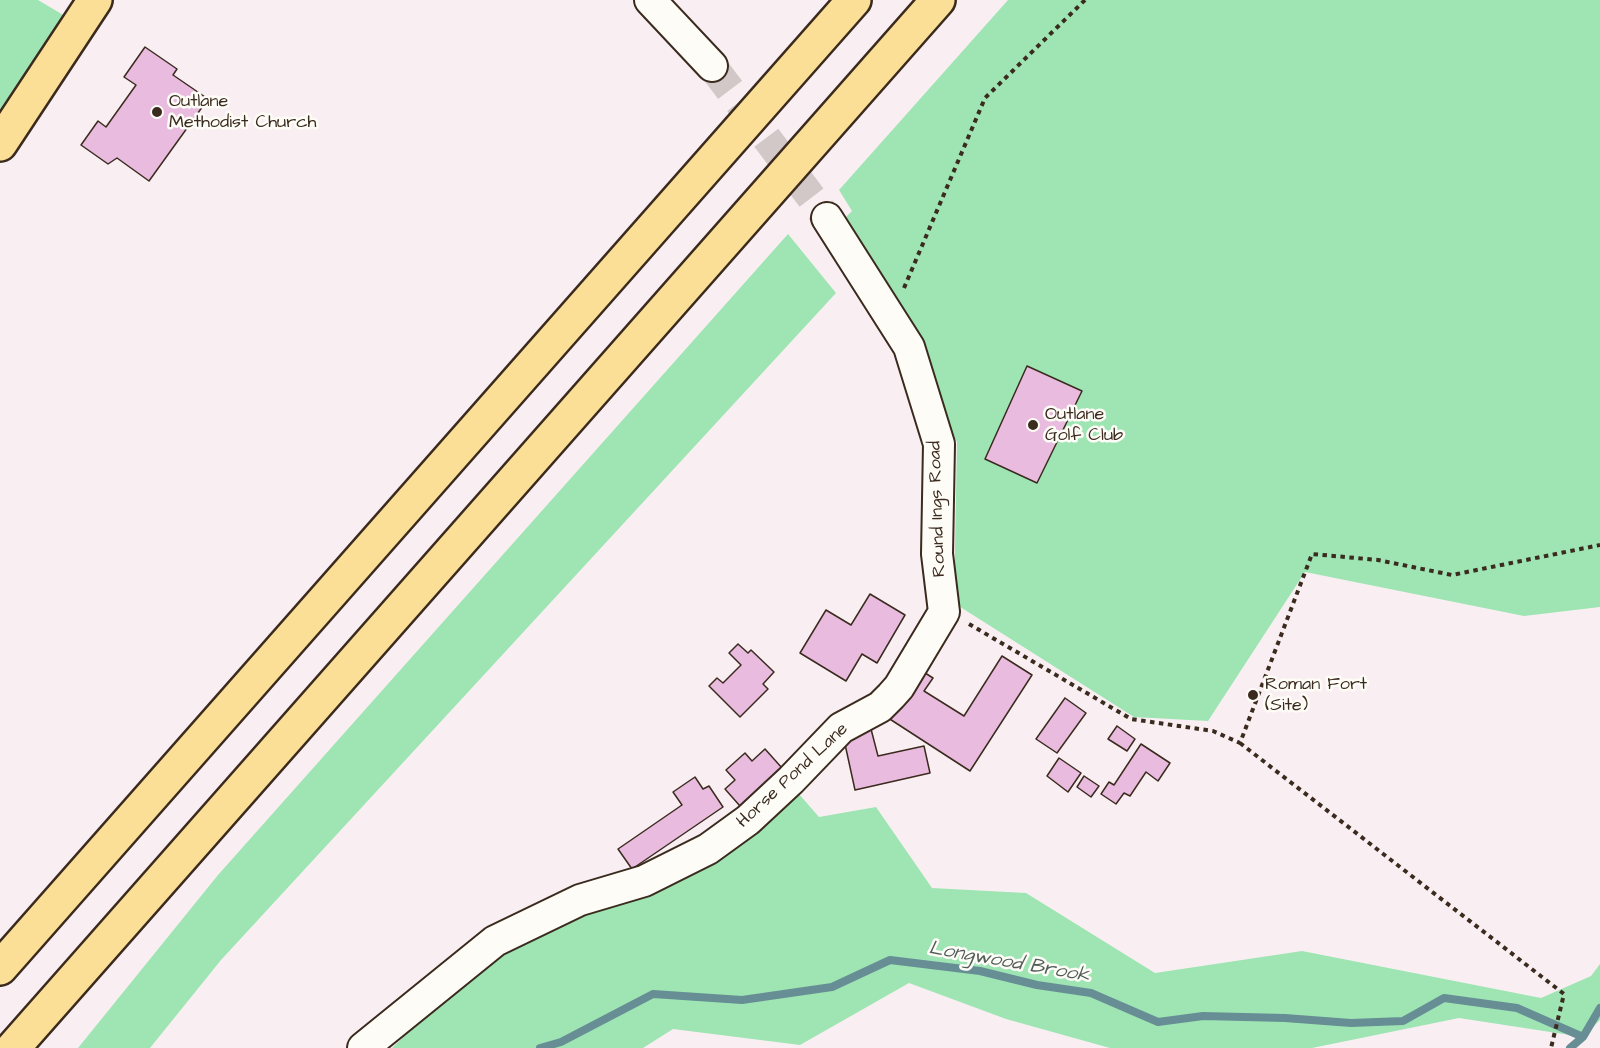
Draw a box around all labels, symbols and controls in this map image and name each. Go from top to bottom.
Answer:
place label: Outlane Methodist Church [169,91,316,134]
marker: Outlane Methodist Church [150,105,164,119]
place label: Outlane Golf Club [1045,404,1123,446]
marker: Outlane Golf Club [1026,418,1040,432]
street label: Round Ings Road [925,441,951,577]
place label: Roman Fort (Site) [1265,674,1367,716]
marker: Roman Fort (Site) [1246,688,1260,702]
street label: Horse Pond Lane [733,719,853,833]
water label: Longwood Brook [927,937,1091,989]

